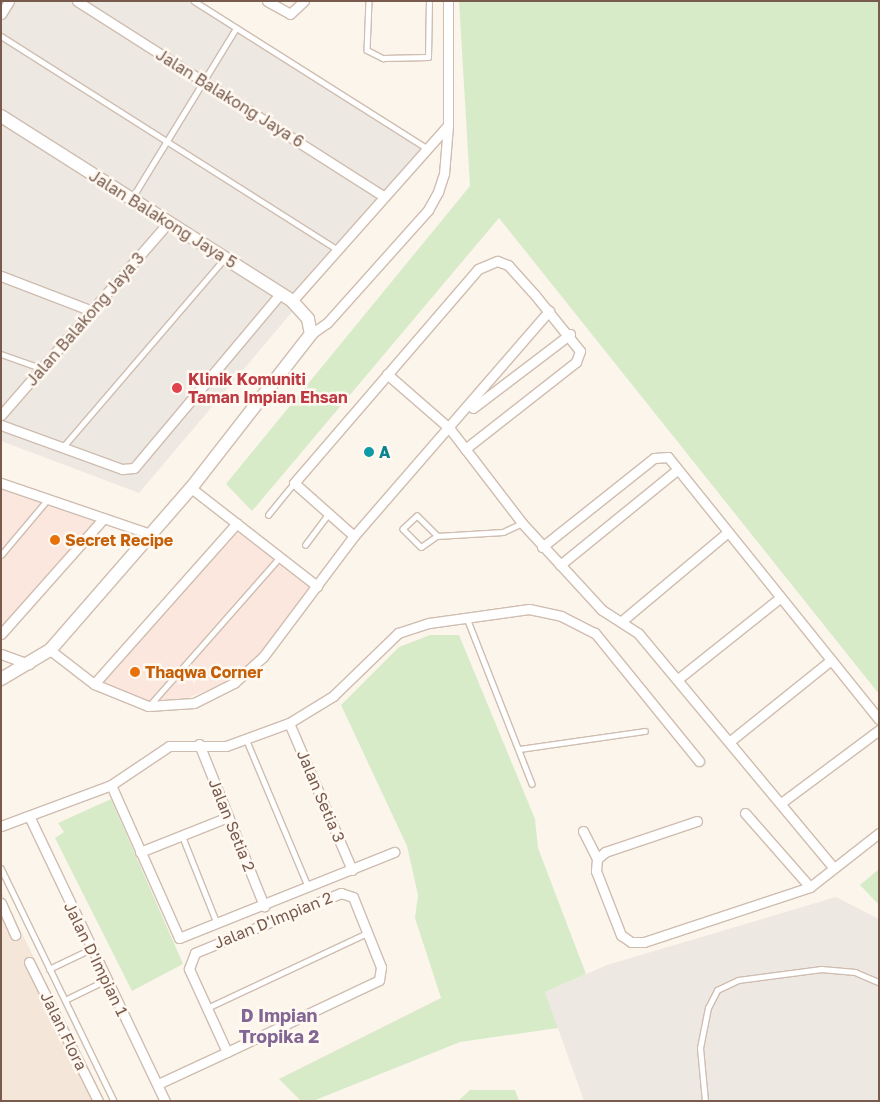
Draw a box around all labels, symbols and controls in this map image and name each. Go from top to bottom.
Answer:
street label: Jalan Balakong Jaya 6 [153,45,307,151]
street label: Jalan Balakong Jaya 5 [86,166,240,272]
street label: Jalan Balakong Jaya 3 [22,248,148,390]
place label: Klinik Komuniti Taman Impian Ehsan [188,369,348,407]
marker: Klinik Komuniti Taman Impian Ehsan [170,381,184,395]
place label: A [379,442,390,462]
marker: A [363,446,375,458]
place label: Secret Recipe [65,530,173,550]
marker: Secret Recipe [49,534,61,546]
place label: Thaqwa Corner [145,662,263,682]
marker: Thaqwa Corner [129,666,141,678]
street label: Jalan Setia 3 [293,747,349,845]
street label: Jalan Setia 2 [205,776,259,874]
street label: Jalan D'Impian 2 [211,887,335,953]
street label: Jalan D'Impian 1 [60,899,132,1019]
street label: Jalan Flora [37,989,91,1073]
district label: D Impian Tropika 2 [239,1005,319,1048]

